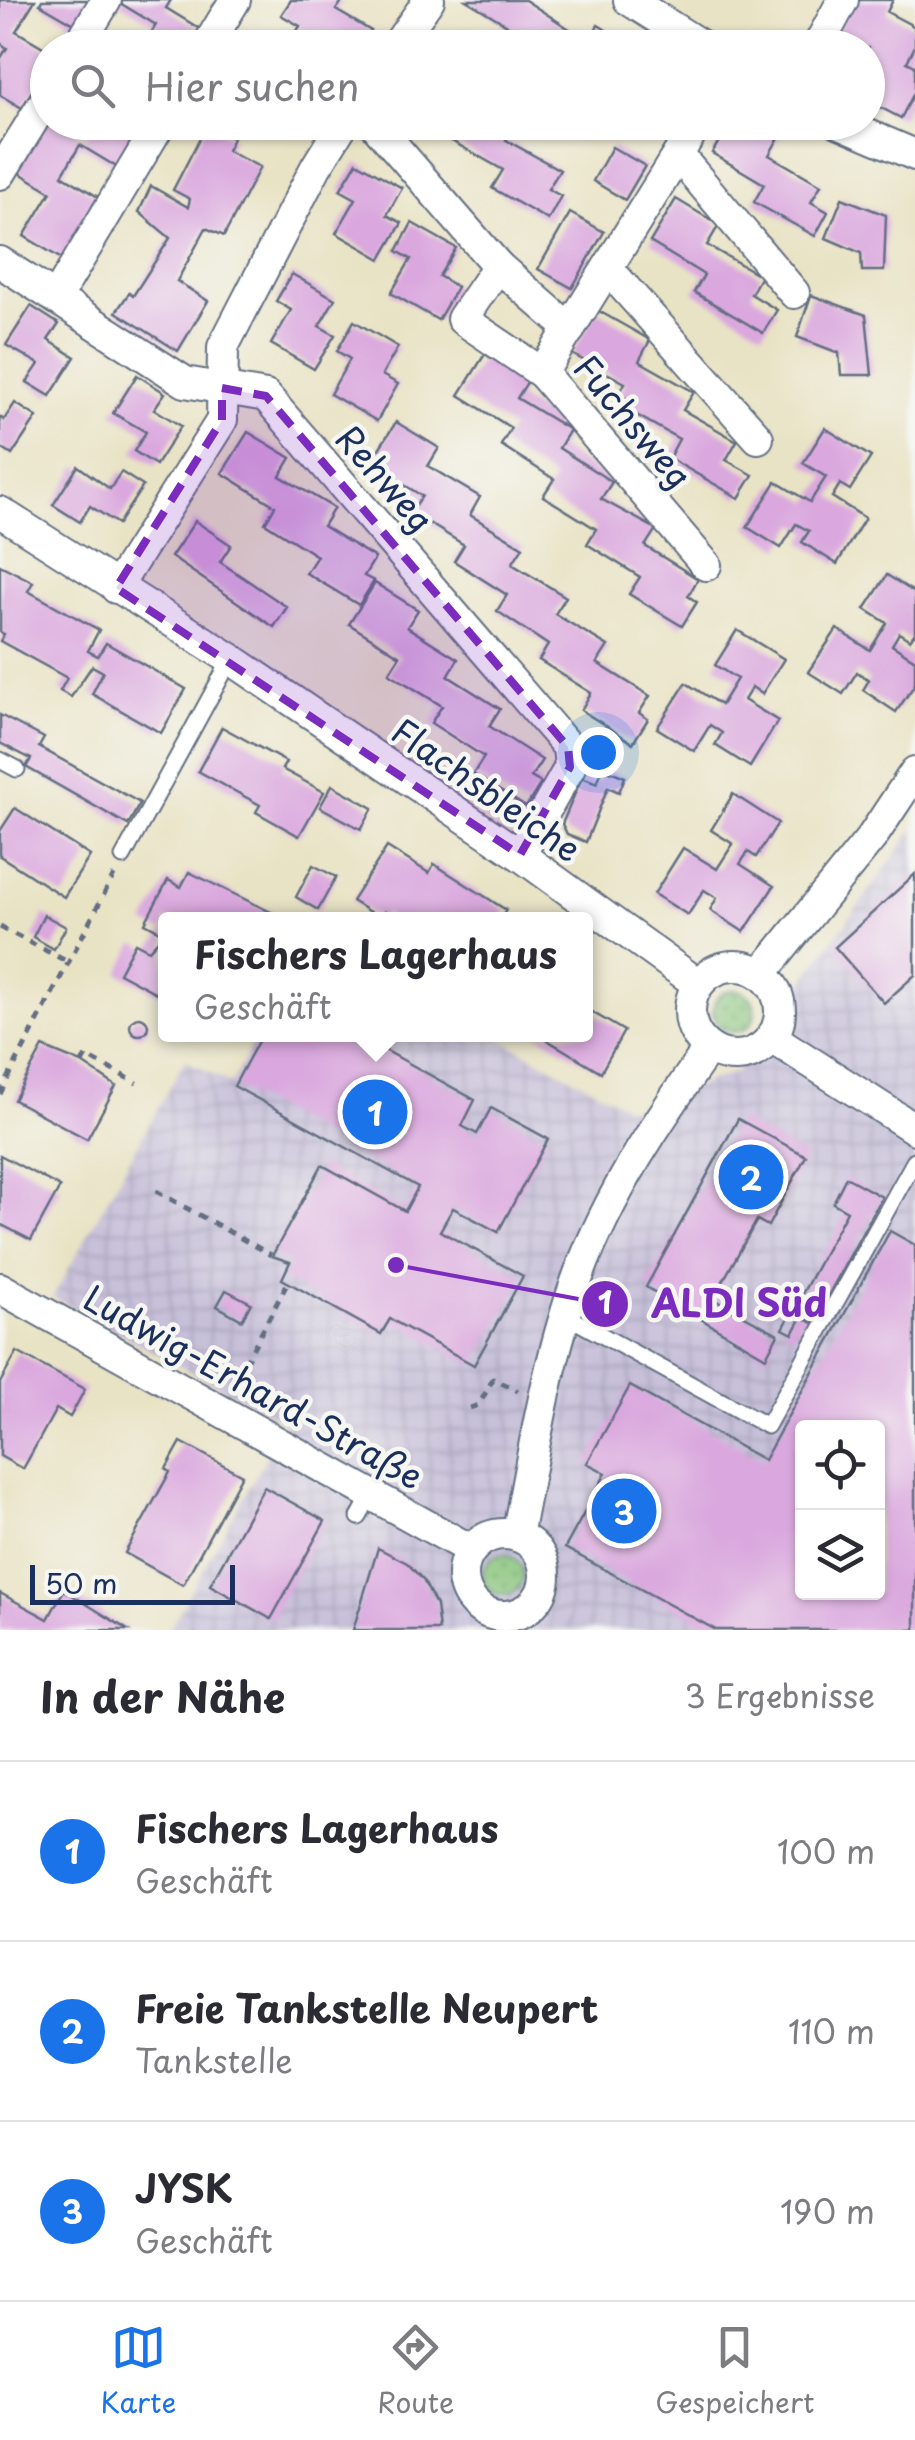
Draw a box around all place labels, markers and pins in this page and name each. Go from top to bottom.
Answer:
pin: 1 [342,1074,408,1150]
pin: 2 [718,1140,784,1214]
callout: ALDI Süd [580,1270,849,1338]
pin: 3 [592,1474,656,1548]

